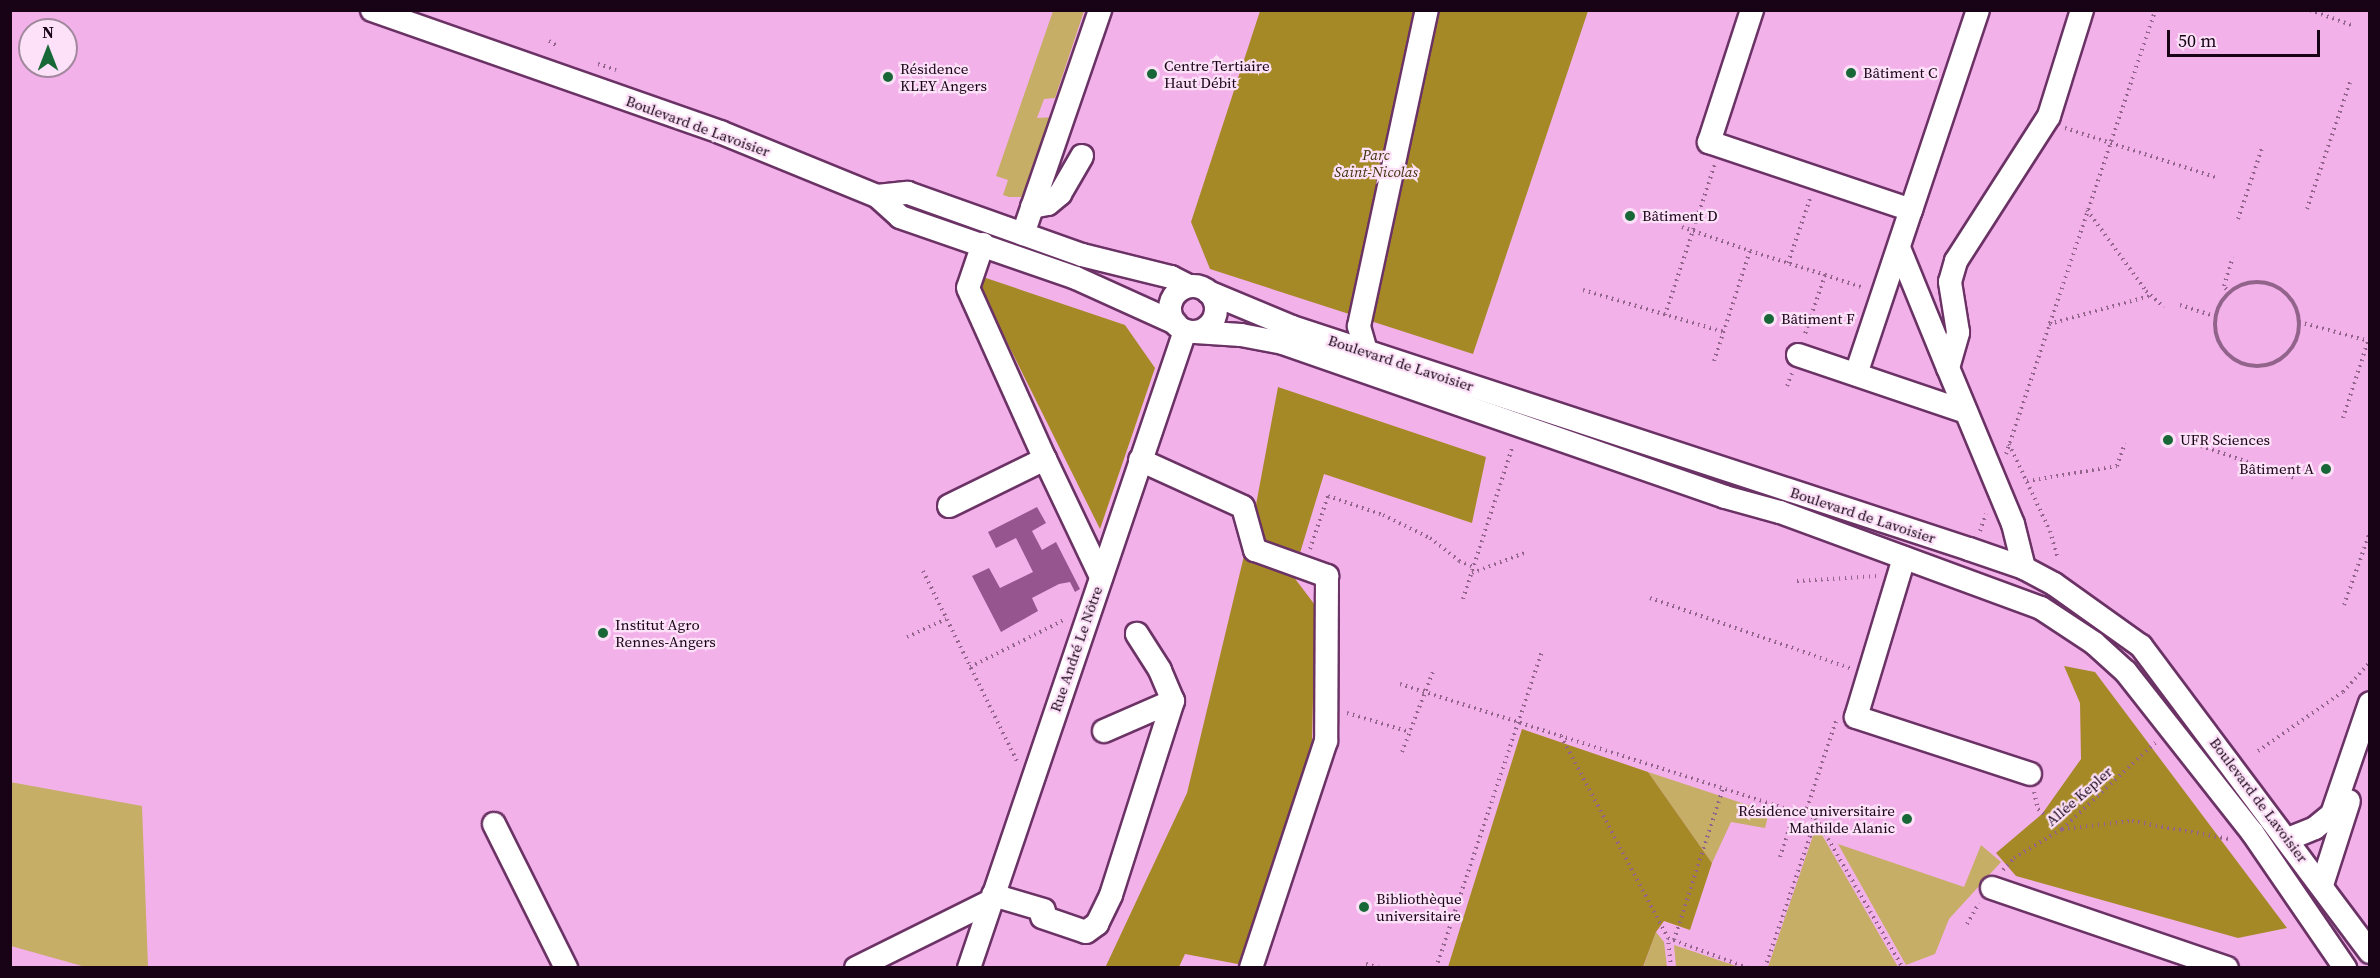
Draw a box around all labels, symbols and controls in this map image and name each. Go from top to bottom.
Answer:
north arrow [18,18,78,78]
scale bar [2170,18,2323,56]
text: N [42,21,54,43]
text: 50 m [2178,28,2216,53]
place label: Centre Tertiaire Haut Débit [1164,56,1270,91]
place label: Résidence KLEY Angers [900,59,987,94]
place label: Bâtiment C [1863,64,1937,82]
marker: Bâtiment C [1844,66,1858,80]
marker: Centre Tertiaire Haut Débit [1145,67,1159,81]
marker: Résidence KLEY Angers [881,70,895,84]
street label: Boulevard de Lavoisier [623,92,773,160]
park label: Parc Saint-Nicolas [1334,145,1418,180]
place label: Bâtiment D [1642,207,1718,225]
marker: Bâtiment D [1623,209,1637,223]
place label: Bâtiment F [1781,310,1855,328]
marker: Bâtiment F [1762,312,1776,326]
street label: Boulevard de Lavoisier [1326,331,1476,395]
place label: UFR Sciences [2180,431,2270,449]
marker: UFR Sciences [2161,433,2175,447]
place label: Bâtiment A [2239,460,2314,478]
marker: Bâtiment A [2319,462,2333,476]
street label: Boulevard de Lavoisier [1788,483,1938,547]
street label: Rue André Le Nôtre [1046,584,1106,714]
place label: Institut Agro Rennes-Angers [615,615,716,650]
marker: Institut Agro Rennes-Angers [596,626,610,640]
street label: Boulevard de Lavoisier [2206,734,2312,866]
street label: Allée Kepler [2042,762,2116,830]
place label: Résidence universitaire Mathilde Alanic [1738,801,1895,836]
marker: Résidence universitaire Mathilde Alanic [1900,812,1914,826]
place label: Bibliothèque universitaire [1376,889,1462,924]
marker: Bibliothèque universitaire [1357,900,1371,914]

